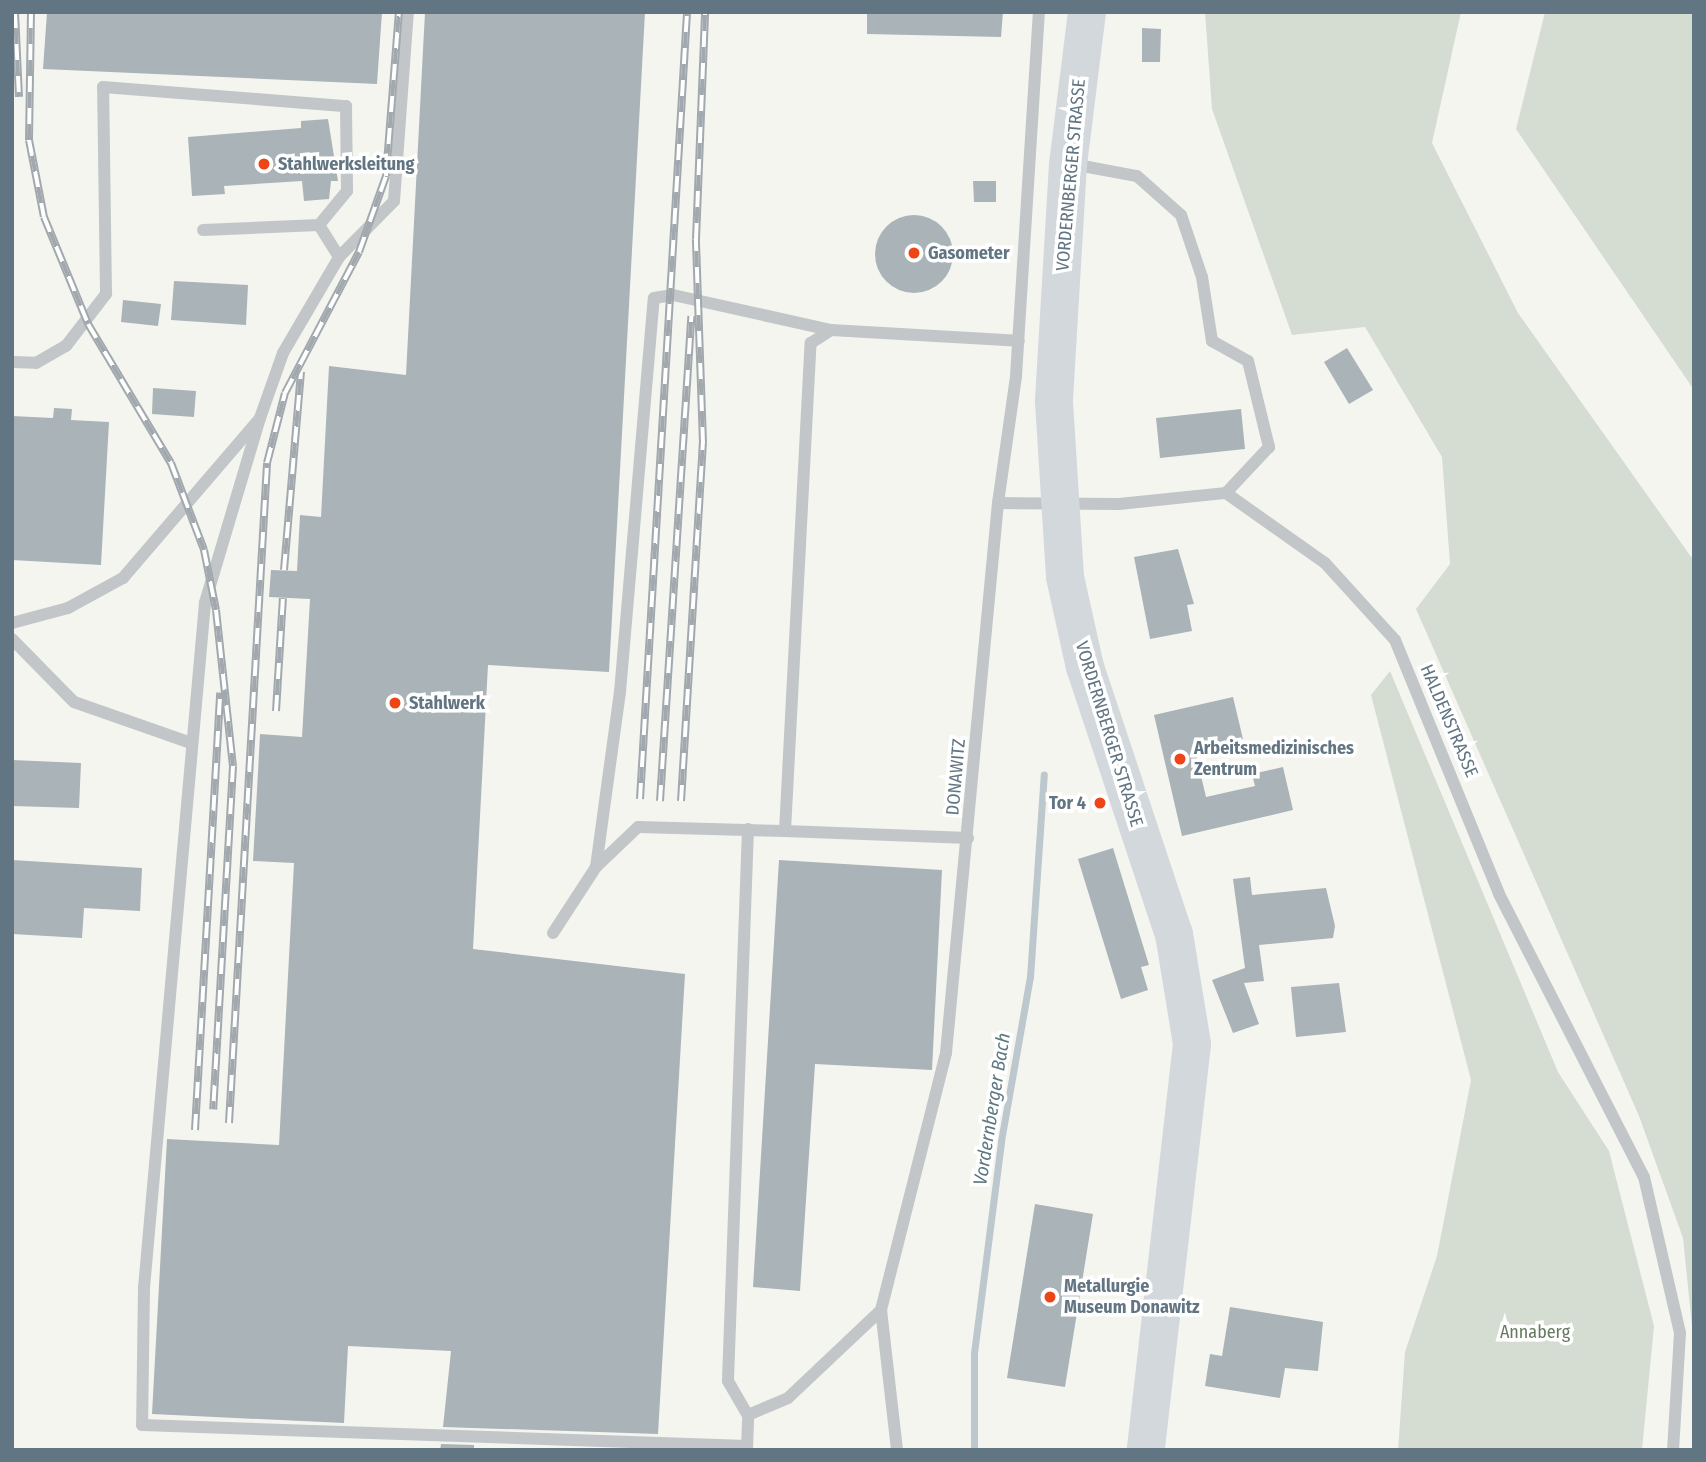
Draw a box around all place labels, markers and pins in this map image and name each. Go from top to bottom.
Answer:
place label: Stahlwerksleitung [278,153,414,175]
marker: Stahlwerksleitung [256,156,272,172]
place label: Gasometer [928,242,1010,264]
marker: Gasometer [906,245,922,261]
place label: Stahlwerk [409,692,485,714]
marker: Stahlwerk [387,695,403,711]
place label: Arbeitsmedizinisches Zentrum [1194,738,1354,780]
marker: Arbeitsmedizinisches Zentrum [1172,751,1188,767]
place label: Tor 4 [1049,792,1086,814]
marker: Tor 4 [1092,795,1108,811]
place label: Metallurgie Museum Donawitz [1064,1276,1200,1318]
marker: Metallurgie Museum Donawitz [1042,1289,1058,1305]

